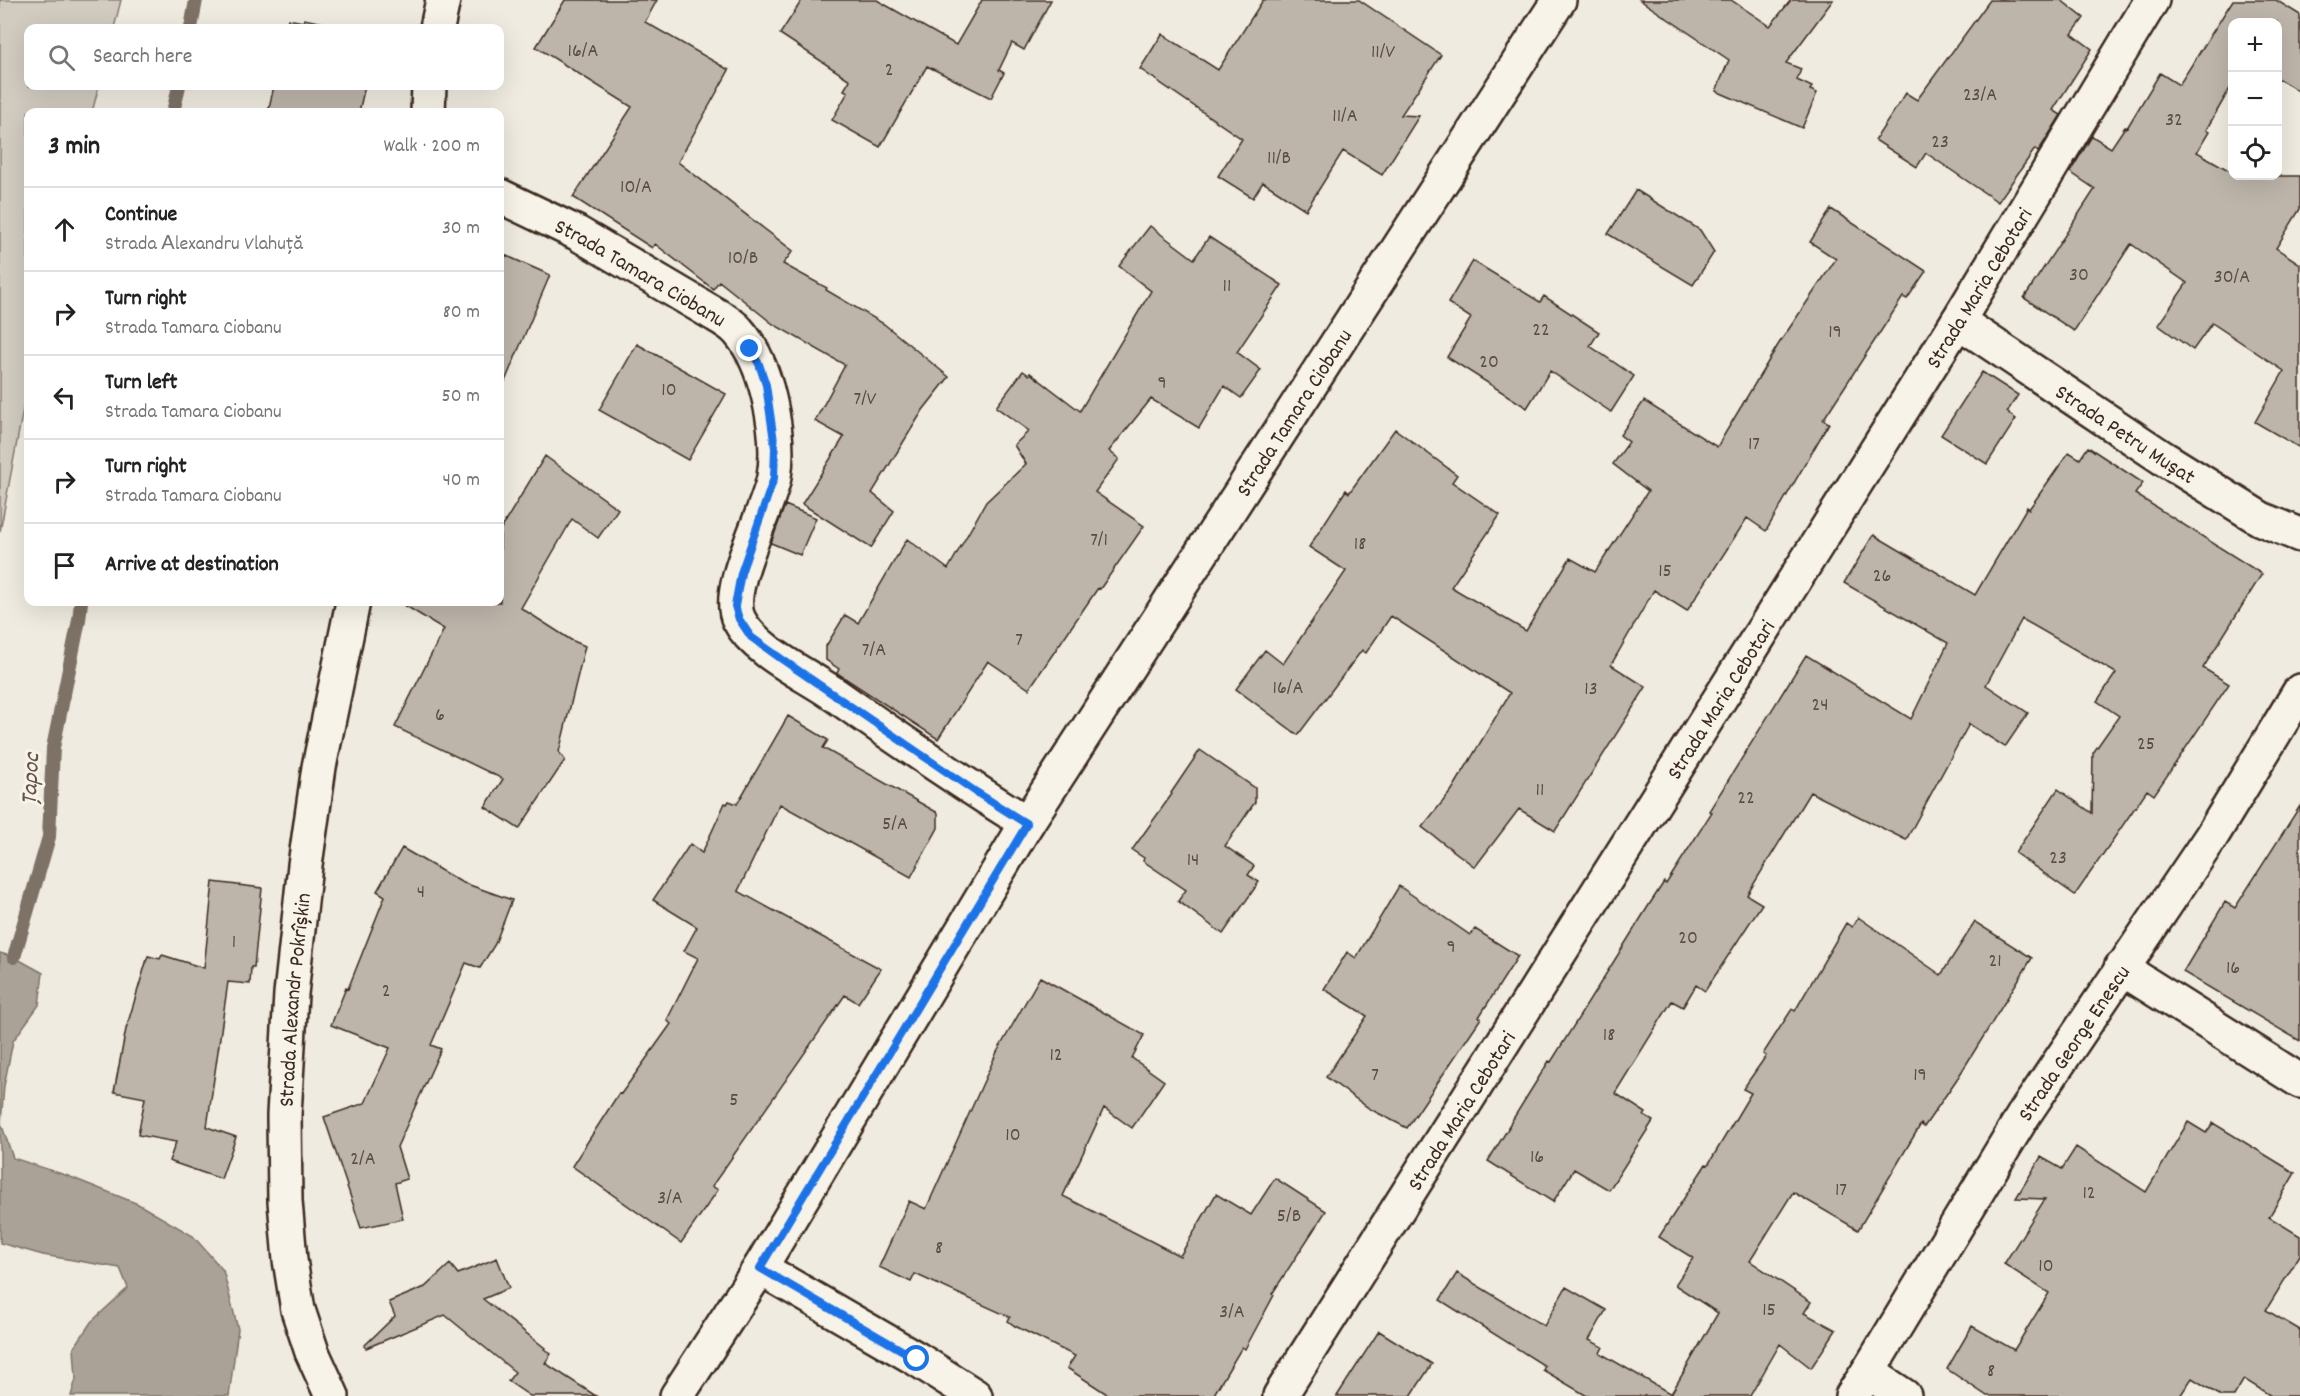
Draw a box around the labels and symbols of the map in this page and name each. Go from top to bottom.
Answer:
house number: 16/A [568,38,598,66]
house number: 11/V [1371,39,1395,67]
house number: 2 [885,57,893,85]
house number: 23/A [1963,82,1997,110]
house number: 11/A [1332,103,1358,131]
house number: 32 [2165,107,2183,135]
house number: 23 [1931,129,1949,157]
house number: 11/B [1267,145,1291,173]
house number: 10/A [620,174,652,202]
street label: Strada Maria Cebotari [1920,203,2042,376]
street label: Strada Tamara Ciobanu [548,212,731,336]
house number: 10/B [728,245,758,273]
house number: 30 [2069,262,2089,290]
house number: 30/A [2214,264,2250,292]
house number: 11 [1223,273,1231,301]
house number: 22 [1532,317,1550,345]
house number: 19 [1828,319,1842,347]
street label: Strada Tamara Ciobanu [1230,324,1361,504]
route end [736,335,762,361]
house number: 20 [1479,349,1499,377]
house number: 9 [1157,370,1167,398]
house number: 10 [661,377,677,405]
street label: Strada Petru Mușat [2048,378,2201,494]
house number: 7/V [854,386,877,414]
house number: 17 [1748,431,1760,459]
house number: 7/1 [1090,527,1108,555]
house number: 18 [1354,531,1366,559]
house number: 15 [1658,558,1672,586]
house number: 26 [1873,563,1891,591]
street label: Strada Maria Cebotari [1661,615,1785,787]
house number: 7 [1015,627,1023,655]
house number: 7/A [862,637,886,665]
house number: 16/A [1273,675,1303,703]
house number: 13 [1584,676,1598,704]
house number: 24 [1811,692,1829,720]
house number: 6 [435,702,445,730]
house number: 25 [2137,731,2155,759]
water label: Țapoc [14,751,50,806]
house number: 11 [1536,777,1544,805]
house number: 22 [1737,785,1755,813]
house number: 5/A [882,811,908,839]
house number: 23 [2049,845,2067,873]
house number: 14 [1187,847,1199,875]
house number: 4 [417,879,425,907]
street label: Strada Alexandr Pokrîșkin [272,892,321,1108]
house number: 20 [1678,925,1698,953]
house number: 1 [232,929,236,957]
house number: 9 [1446,934,1456,962]
house number: 21 [1988,948,2002,976]
house number: 16 [2226,955,2240,983]
street label: Strada George Enescu [2012,960,2139,1129]
house number: 2 [382,978,390,1006]
house number: 18 [1603,1022,1615,1050]
street label: Strada Maria Cebotari [1401,1026,1525,1198]
house number: 12 [1049,1042,1063,1070]
house number: 7 [1371,1062,1379,1090]
house number: 19 [1913,1062,1927,1090]
house number: 5 [729,1087,739,1115]
house number: 10 [1005,1122,1021,1150]
house number: 16 [1530,1144,1544,1172]
house number: 2/A [350,1146,376,1174]
house number: 17 [1835,1177,1847,1205]
house number: 12 [2082,1180,2096,1208]
house number: 3/A [657,1185,683,1213]
house number: 5/B [1277,1203,1301,1231]
house number: 8 [935,1235,943,1263]
house number: 10 [2038,1253,2054,1281]
house number: 15 [1762,1297,1776,1325]
house number: 3/A [1219,1299,1245,1327]
route start [903,1345,929,1371]
house number: 8 [1987,1358,1995,1386]

